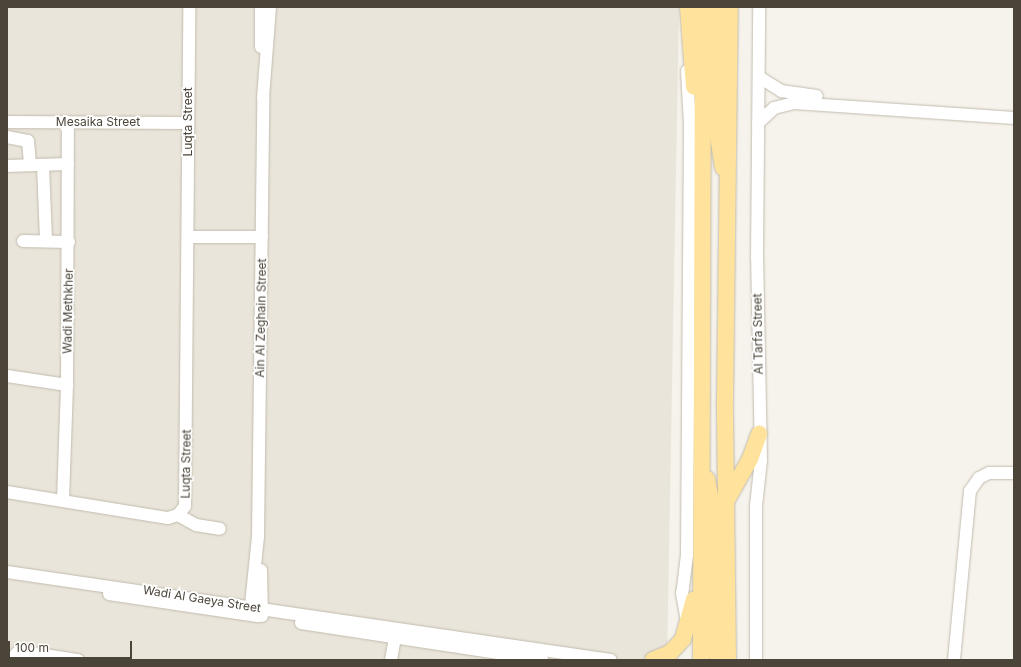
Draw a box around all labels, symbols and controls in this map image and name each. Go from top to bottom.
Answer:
street label: Luqta Street [181,87,195,157]
street label: Mesaika Street [56,115,140,129]
street label: Ain Al Zeghain Street [253,258,269,378]
street label: Wadi Methkher [60,268,76,354]
street label: Al Tarfa Street [750,293,766,375]
street label: Luqta Street [178,429,194,499]
street label: Wadi Al Gaeya Street [142,583,262,615]
scale bar [10,633,134,659]
text: 100 m [15,640,49,655]

